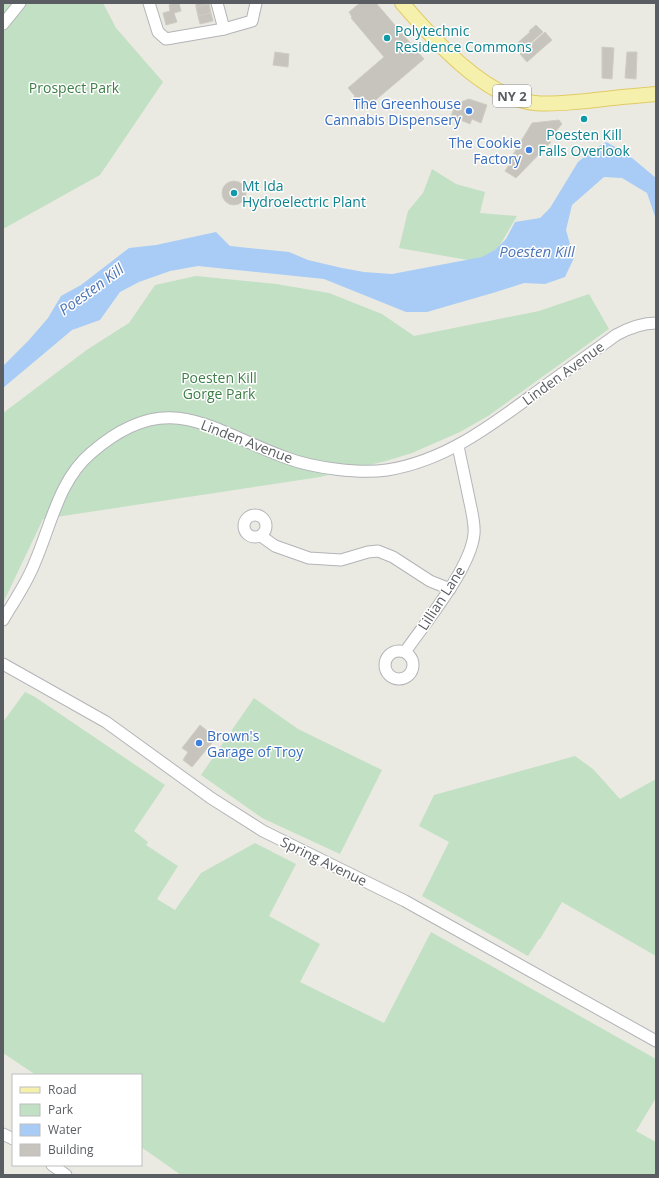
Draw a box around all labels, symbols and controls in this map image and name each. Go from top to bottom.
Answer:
place label: Polytechnic Residence Commons [395,21,532,56]
marker: Polytechnic Residence Commons [382,33,392,43]
park label: Prospect Park [29,78,120,97]
road number: NY 2 [493,85,531,107]
place label: The Greenhouse Cannabis Dispensery [324,94,462,129]
marker: The Greenhouse Cannabis Dispensery [464,106,474,116]
marker: Poesten Kill Falls Overlook [579,114,589,124]
place label: Poesten Kill Falls Overlook [538,125,630,160]
place label: The Cookie Factory [449,133,522,168]
marker: The Cookie Factory [524,145,534,155]
place label: Mt Ida Hydroelectric Plant [242,176,366,211]
marker: Mt Ida Hydroelectric Plant [229,188,239,198]
water label: Poesten Kill [499,241,576,261]
water label: Poesten Kill [55,258,128,319]
street label: Linden Avenue [518,337,608,409]
park label: Poesten Kill Gorge Park [181,368,257,403]
street label: Linden Avenue [198,415,296,467]
street label: Lillian Lane [413,562,469,634]
place label: Brown's Garage of Troy [207,726,304,761]
marker: Brown's Garage of Troy [194,738,204,748]
street label: Spring Avenue [278,832,371,890]
legend [12,1074,142,1166]
text: Road [48,1081,77,1098]
text: Park [48,1101,74,1118]
text: Water [48,1121,82,1138]
text: Building [48,1141,94,1158]

